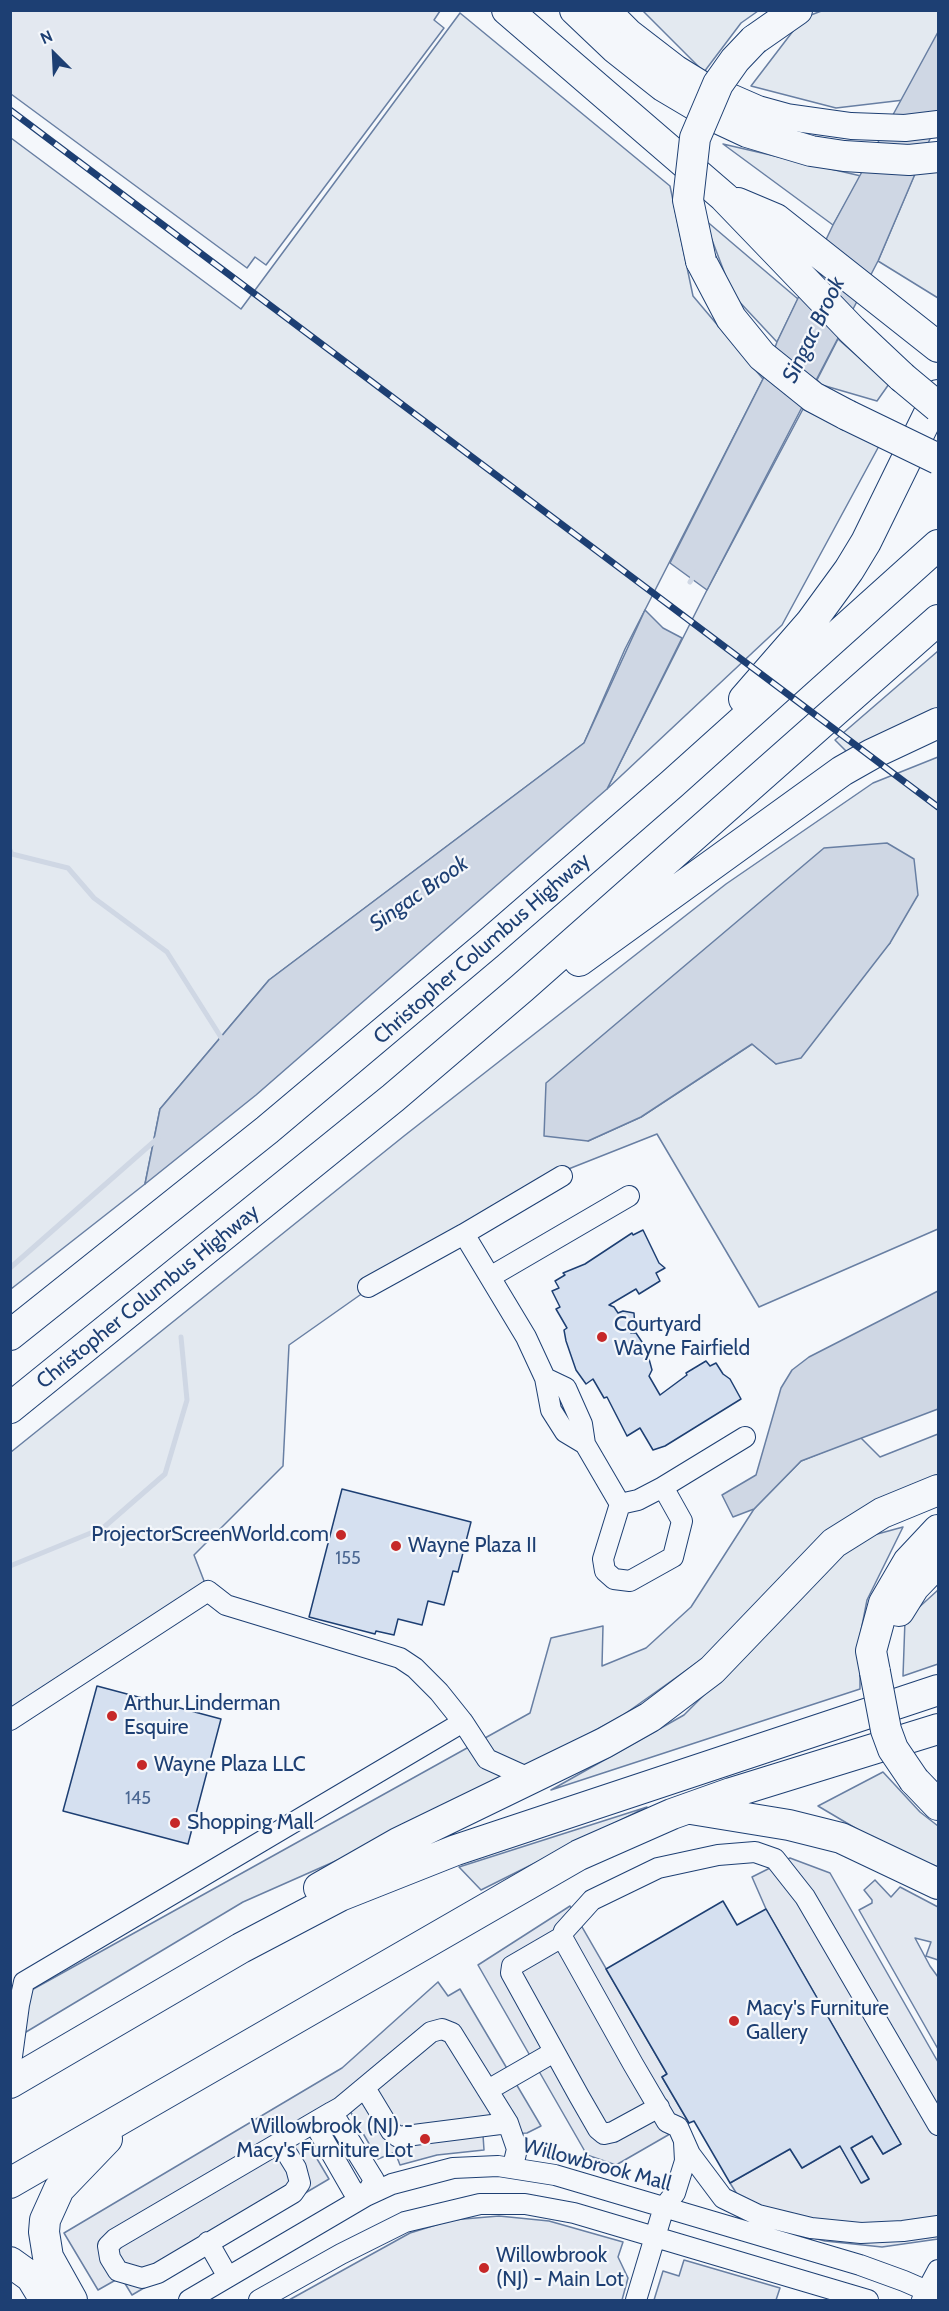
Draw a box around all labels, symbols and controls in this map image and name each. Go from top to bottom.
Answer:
north arrow [24,24,84,84]
text: N [37,26,56,48]
water label: Singac Brook [777,273,851,387]
street label: Christopher Columbus Highway [369,848,595,1050]
water label: Singac Brook [365,850,473,938]
street label: Christopher Columbus Highway [32,1200,264,1394]
place label: Courtyard Wayne Fairfield [614,1312,750,1362]
marker: Courtyard Wayne Fairfield [595,1330,609,1344]
place label: ProjectorScreenWorld.com [91,1522,329,1548]
marker: ProjectorScreenWorld.com [334,1528,348,1542]
place label: Wayne Plaza II [408,1533,537,1559]
marker: Wayne Plaza II [389,1539,403,1553]
house number: 155 [335,1548,361,1570]
place label: Arthur Linderman Esquire [124,1691,280,1741]
marker: Arthur Linderman Esquire [105,1709,119,1723]
place label: Wayne Plaza LLC [154,1752,306,1778]
marker: Wayne Plaza LLC [135,1758,149,1772]
house number: 145 [125,1788,151,1810]
place label: Shopping Mall [187,1810,314,1836]
marker: Shopping Mall [168,1816,182,1830]
place label: Macy's Furniture Gallery [746,1996,889,2046]
marker: Macy's Furniture Gallery [727,2014,741,2028]
place label: Willowbrook (NJ) - Macy's Furniture Lot [236,2114,413,2164]
marker: Willowbrook (NJ) - Macy's Furniture Lot [418,2132,432,2146]
street label: Willowbrook Mall [520,2133,674,2197]
place label: Willowbrook (NJ) - Main Lot [496,2243,624,2293]
marker: Willowbrook (NJ) - Main Lot [477,2261,491,2275]

